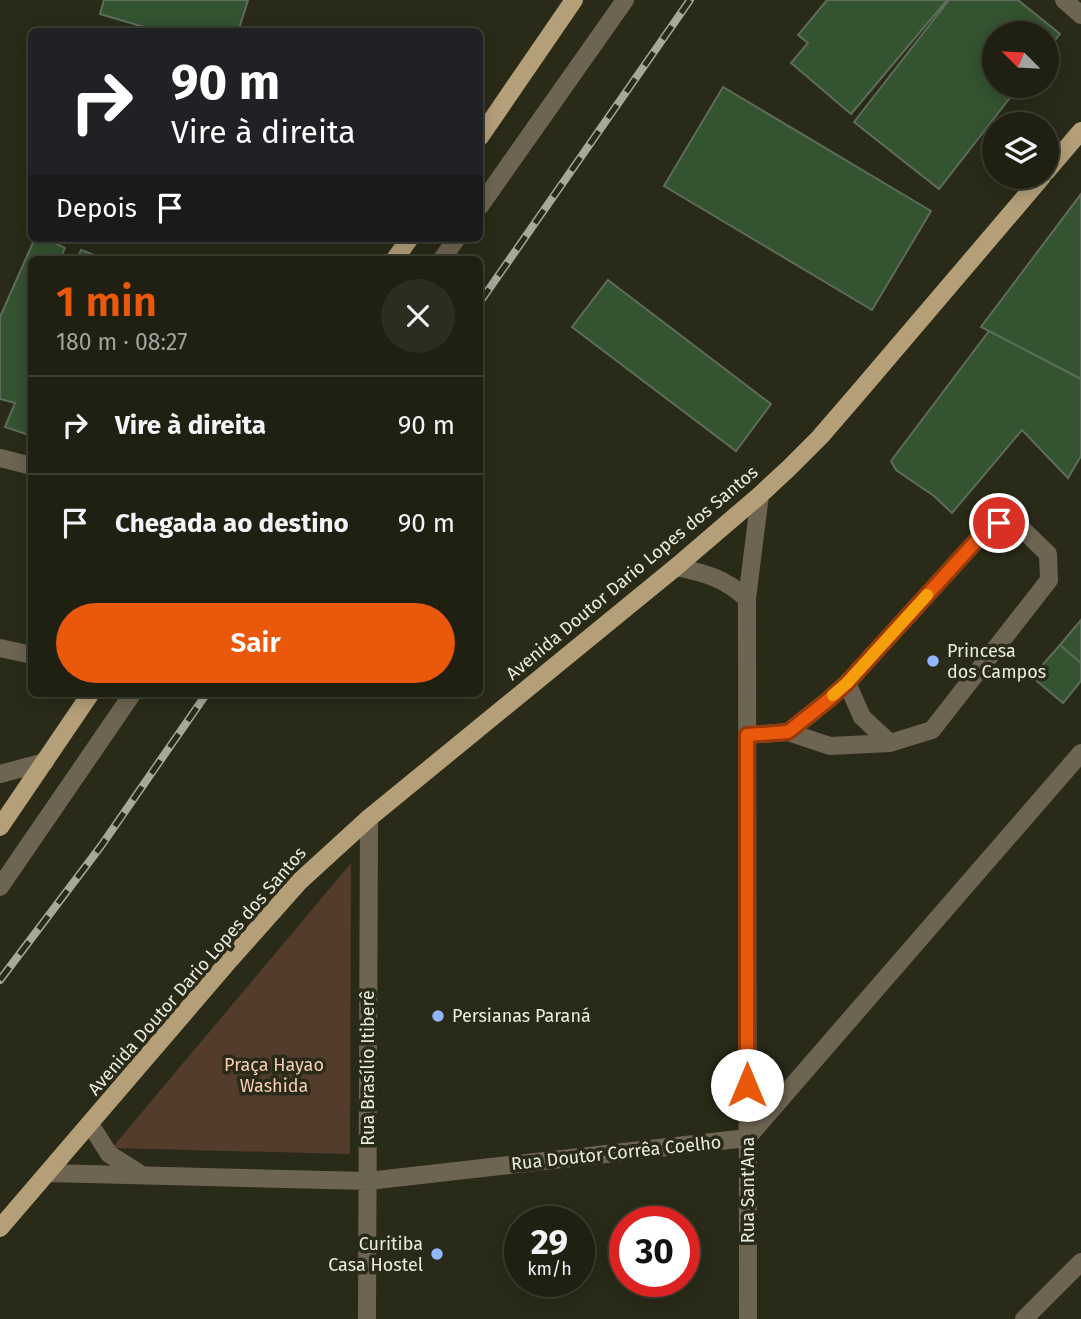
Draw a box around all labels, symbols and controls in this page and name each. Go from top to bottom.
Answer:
north arrow [982,21,1059,98]
map controls [982,21,1059,189]
text: 90 m [171,53,280,112]
icon: right [56,56,147,147]
button: layers [982,112,1059,189]
text: Vire à direita [171,113,356,151]
icon: arrive [151,189,189,227]
text: Depois [56,193,137,224]
text: 1 min [56,277,157,327]
button: close [381,279,455,353]
text: 180 m · 08:27 [56,328,187,356]
icon: right [56,406,94,444]
text: Vire à direita [115,410,266,441]
text: 90 m [398,410,455,441]
street label: Avenida Doutor Dario Lopes dos Santos [502,461,762,685]
pin [969,493,1029,553]
icon: arrive [56,504,94,542]
icon: arrive [980,504,1018,542]
text: Chegada ao destino [115,508,349,539]
text: 90 m [398,508,455,539]
button: Sair [56,603,455,683]
place label: Princesa dos Campos [947,640,1046,683]
marker: Princesa dos Campos [925,653,941,669]
street label: Avenida Doutor Dario Lopes dos Santos [83,842,311,1100]
street label: Rua Brasílio Itiberê [357,990,379,1146]
place label: Persianas Paraná [452,1005,591,1027]
marker: Persianas Paraná [430,1008,446,1024]
position arrow [710,1048,784,1122]
park label: Praça Hayao Washida [224,1054,324,1097]
street label: Rua Doutor Corrêa Coelho [510,1131,722,1175]
street label: Rua Sant'Ana [737,1137,759,1243]
speed limit sign: 30 [609,1206,700,1297]
text: 29 [531,1221,568,1263]
place label: Curitiba Casa Hostel [328,1233,423,1276]
marker: Curitiba Casa Hostel [429,1246,445,1262]
text: km/h [527,1258,572,1280]

